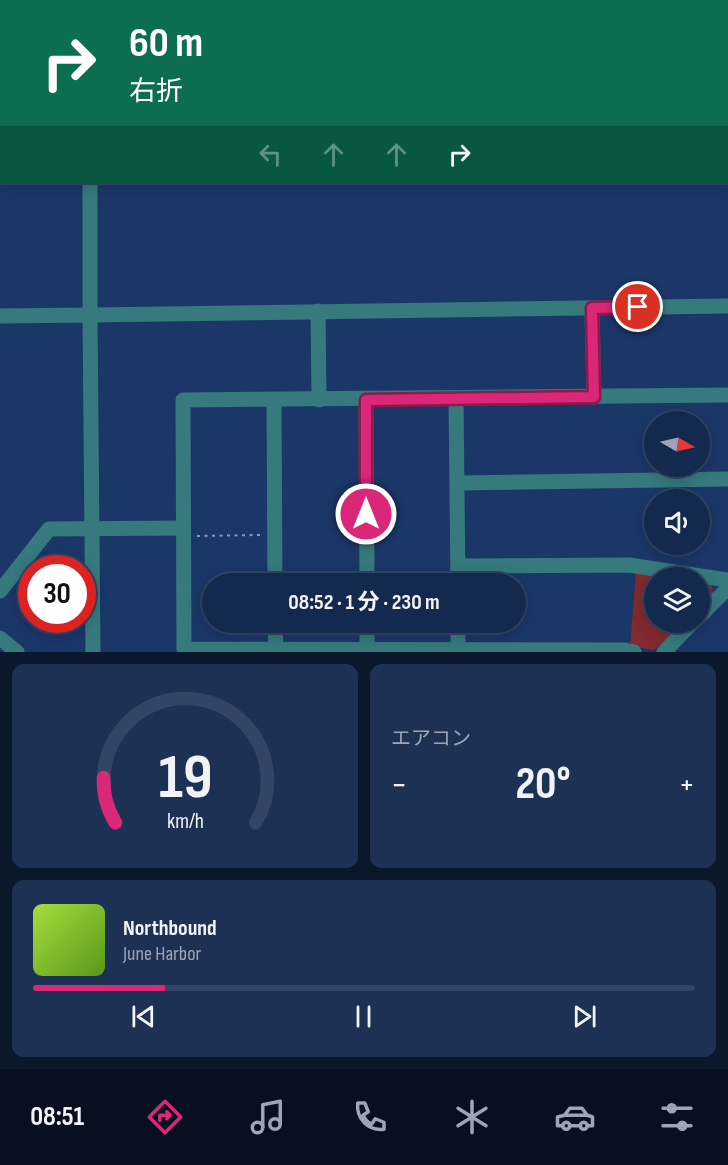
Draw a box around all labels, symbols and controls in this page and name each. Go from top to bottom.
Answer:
text: 60 m [129,18,203,69]
icon: right [30,24,108,102]
text: 右折 [129,76,183,108]
icon: left [254,138,287,171]
icon: ahead [317,138,350,171]
icon: ahead [380,138,413,171]
icon: right [443,138,476,171]
pin [612,281,663,332]
icon: arrive [621,290,654,323]
north arrow [644,411,710,477]
map controls [644,411,710,633]
position arrow [334,482,398,546]
button: sound [644,489,710,555]
speed limit sign: 30 [18,555,96,633]
button: layers [644,567,710,633]
text: 08:52 · 1 分 · 230 m [288,589,440,616]
text: エアコン [391,727,471,751]
text: 19 [158,741,212,816]
text: 20° [515,757,571,812]
text: − [391,765,407,805]
text: + [679,765,695,805]
text: km/h [166,809,204,834]
text: Northbound [123,915,217,942]
text: June Harbor [123,942,201,966]
icon: previous [127,1000,160,1033]
icon: pause [347,1000,380,1033]
icon: next [568,1000,601,1033]
icon: directions [144,1096,186,1138]
icon: music [247,1096,289,1138]
icon: phone [349,1096,391,1138]
icon: climate [451,1096,493,1138]
icon: car [554,1096,596,1138]
icon: filters [656,1096,698,1138]
text: 08:51 [30,1101,84,1133]

